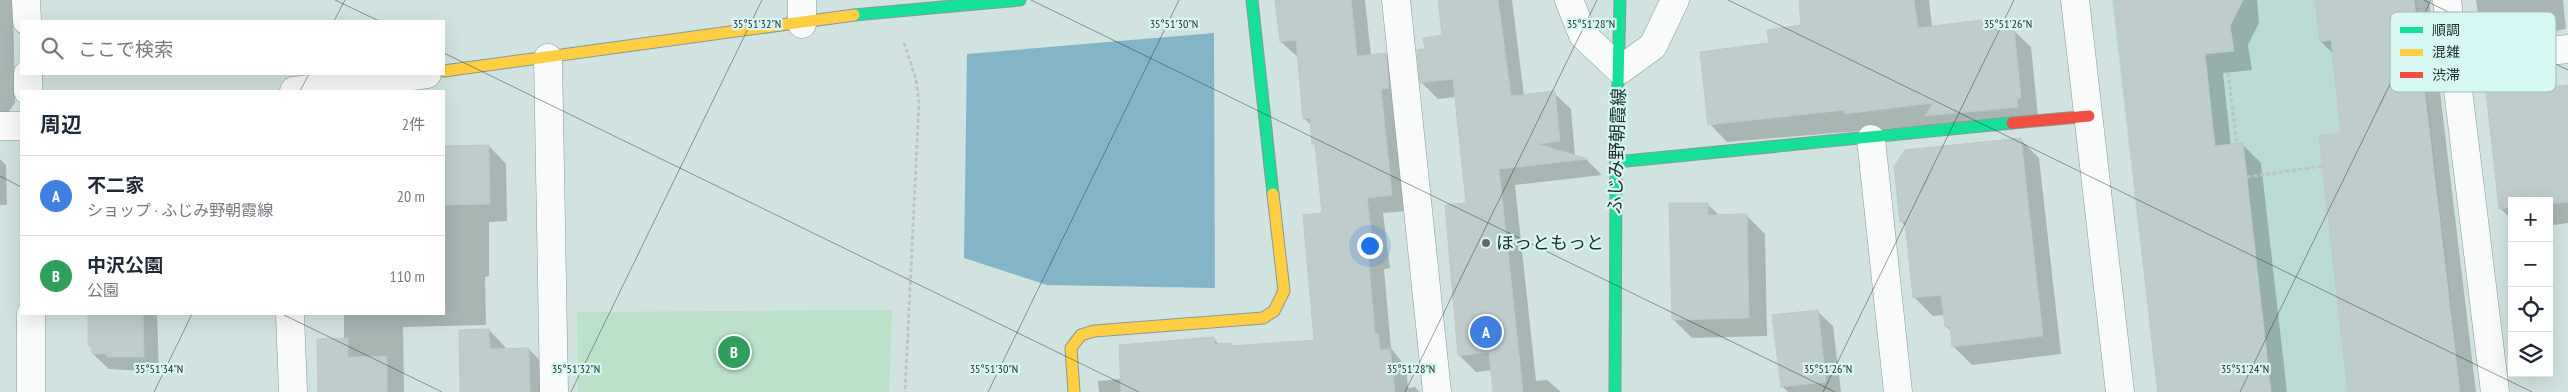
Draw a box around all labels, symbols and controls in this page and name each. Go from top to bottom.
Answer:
legend [2390,12,2556,92]
text: 35°51'32"N [733,16,781,31]
text: 35°51'30"N [1150,16,1198,31]
text: 35°51'28"N [1567,16,1615,31]
text: 35°51'26"N [1984,16,2032,31]
search box [20,20,445,75]
text: 順調 [2432,21,2460,39]
icon: search [38,34,66,62]
text: ここで検索 [78,37,173,61]
text: 混雑 [2432,43,2460,61]
text: 渋滞 [2432,66,2460,84]
street label: ふじみ野朝霞線 [1603,88,1630,214]
text: 周辺 [40,111,82,138]
text: 2件 [402,114,425,134]
text: 不二家 [87,173,144,197]
text: A [52,186,60,206]
text: 20 m [397,186,425,206]
map controls [2508,197,2553,377]
button: + [2508,197,2553,242]
text: ショップ · ふじみ野朝霞線 [87,200,273,220]
place label: ほっともっと [1496,231,1604,254]
your location [1357,233,1383,259]
marker: ほっともっと [1480,237,1492,249]
button: − [2508,242,2553,287]
text: 中沢公園 [87,253,163,277]
text: B [52,266,60,286]
text: 110 m [390,266,425,286]
text: 公園 [87,280,119,300]
button: locate [2508,287,2553,332]
pin: A [1470,313,1502,351]
button: layers [2508,332,2553,377]
pin: B [718,333,750,371]
text: 35°51'34"N [135,361,183,376]
text: 35°51'32"N [552,361,600,376]
text: 35°51'30"N [970,361,1018,376]
text: 35°51'28"N [1387,361,1435,376]
text: 35°51'26"N [1804,361,1852,376]
text: 35°51'24"N [2221,361,2269,376]

